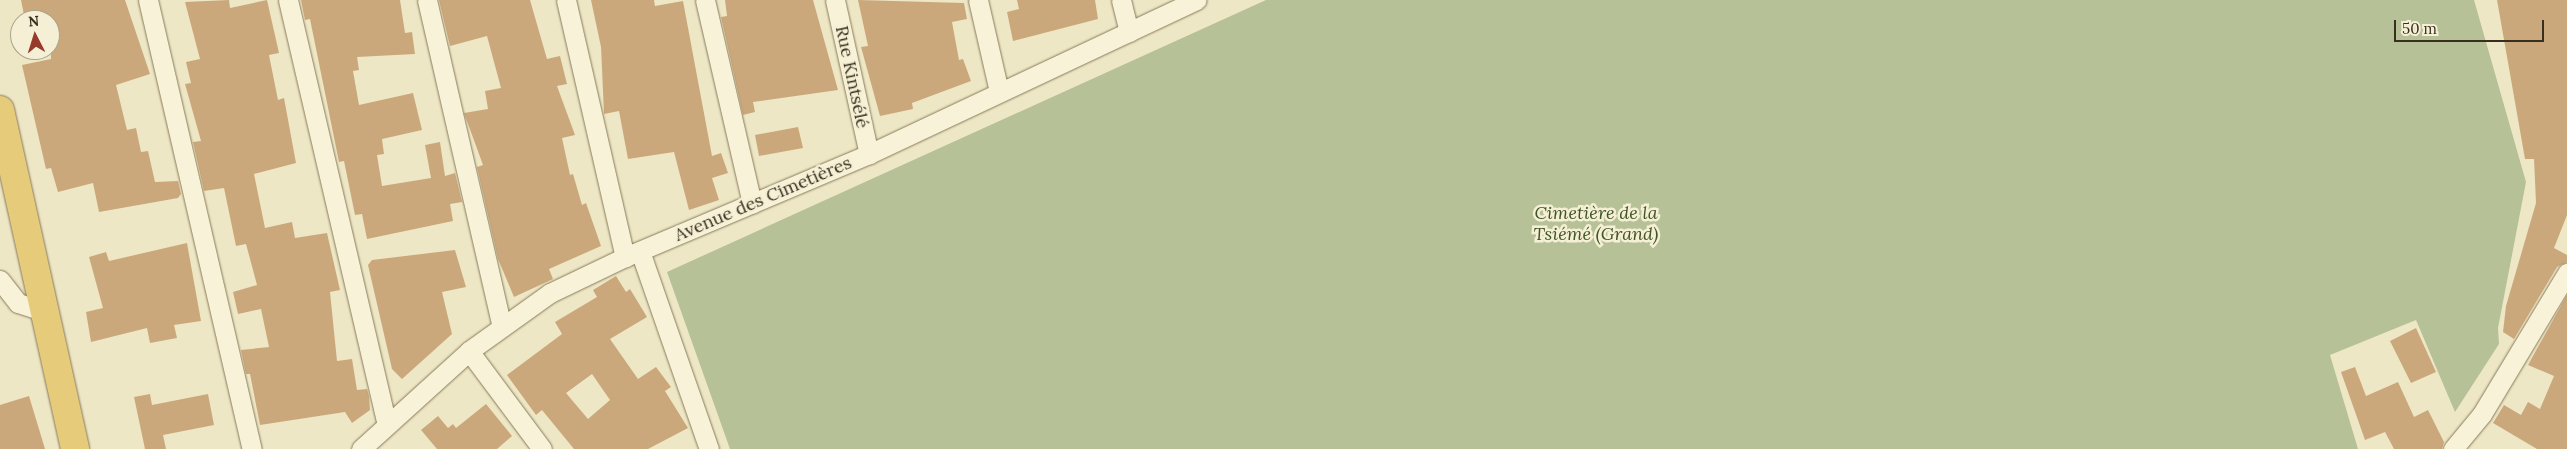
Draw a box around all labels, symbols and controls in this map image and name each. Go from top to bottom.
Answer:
north arrow [10,10,60,60]
scale bar [2397,10,2547,42]
text: N [28,12,40,30]
text: 50 m [2402,19,2437,38]
street label: Rue Kintsélé [831,24,873,130]
street label: Avenue des Cimetières [671,152,855,246]
park label: Cimetière de la Tsiémé (Grand) [1534,203,1658,245]

